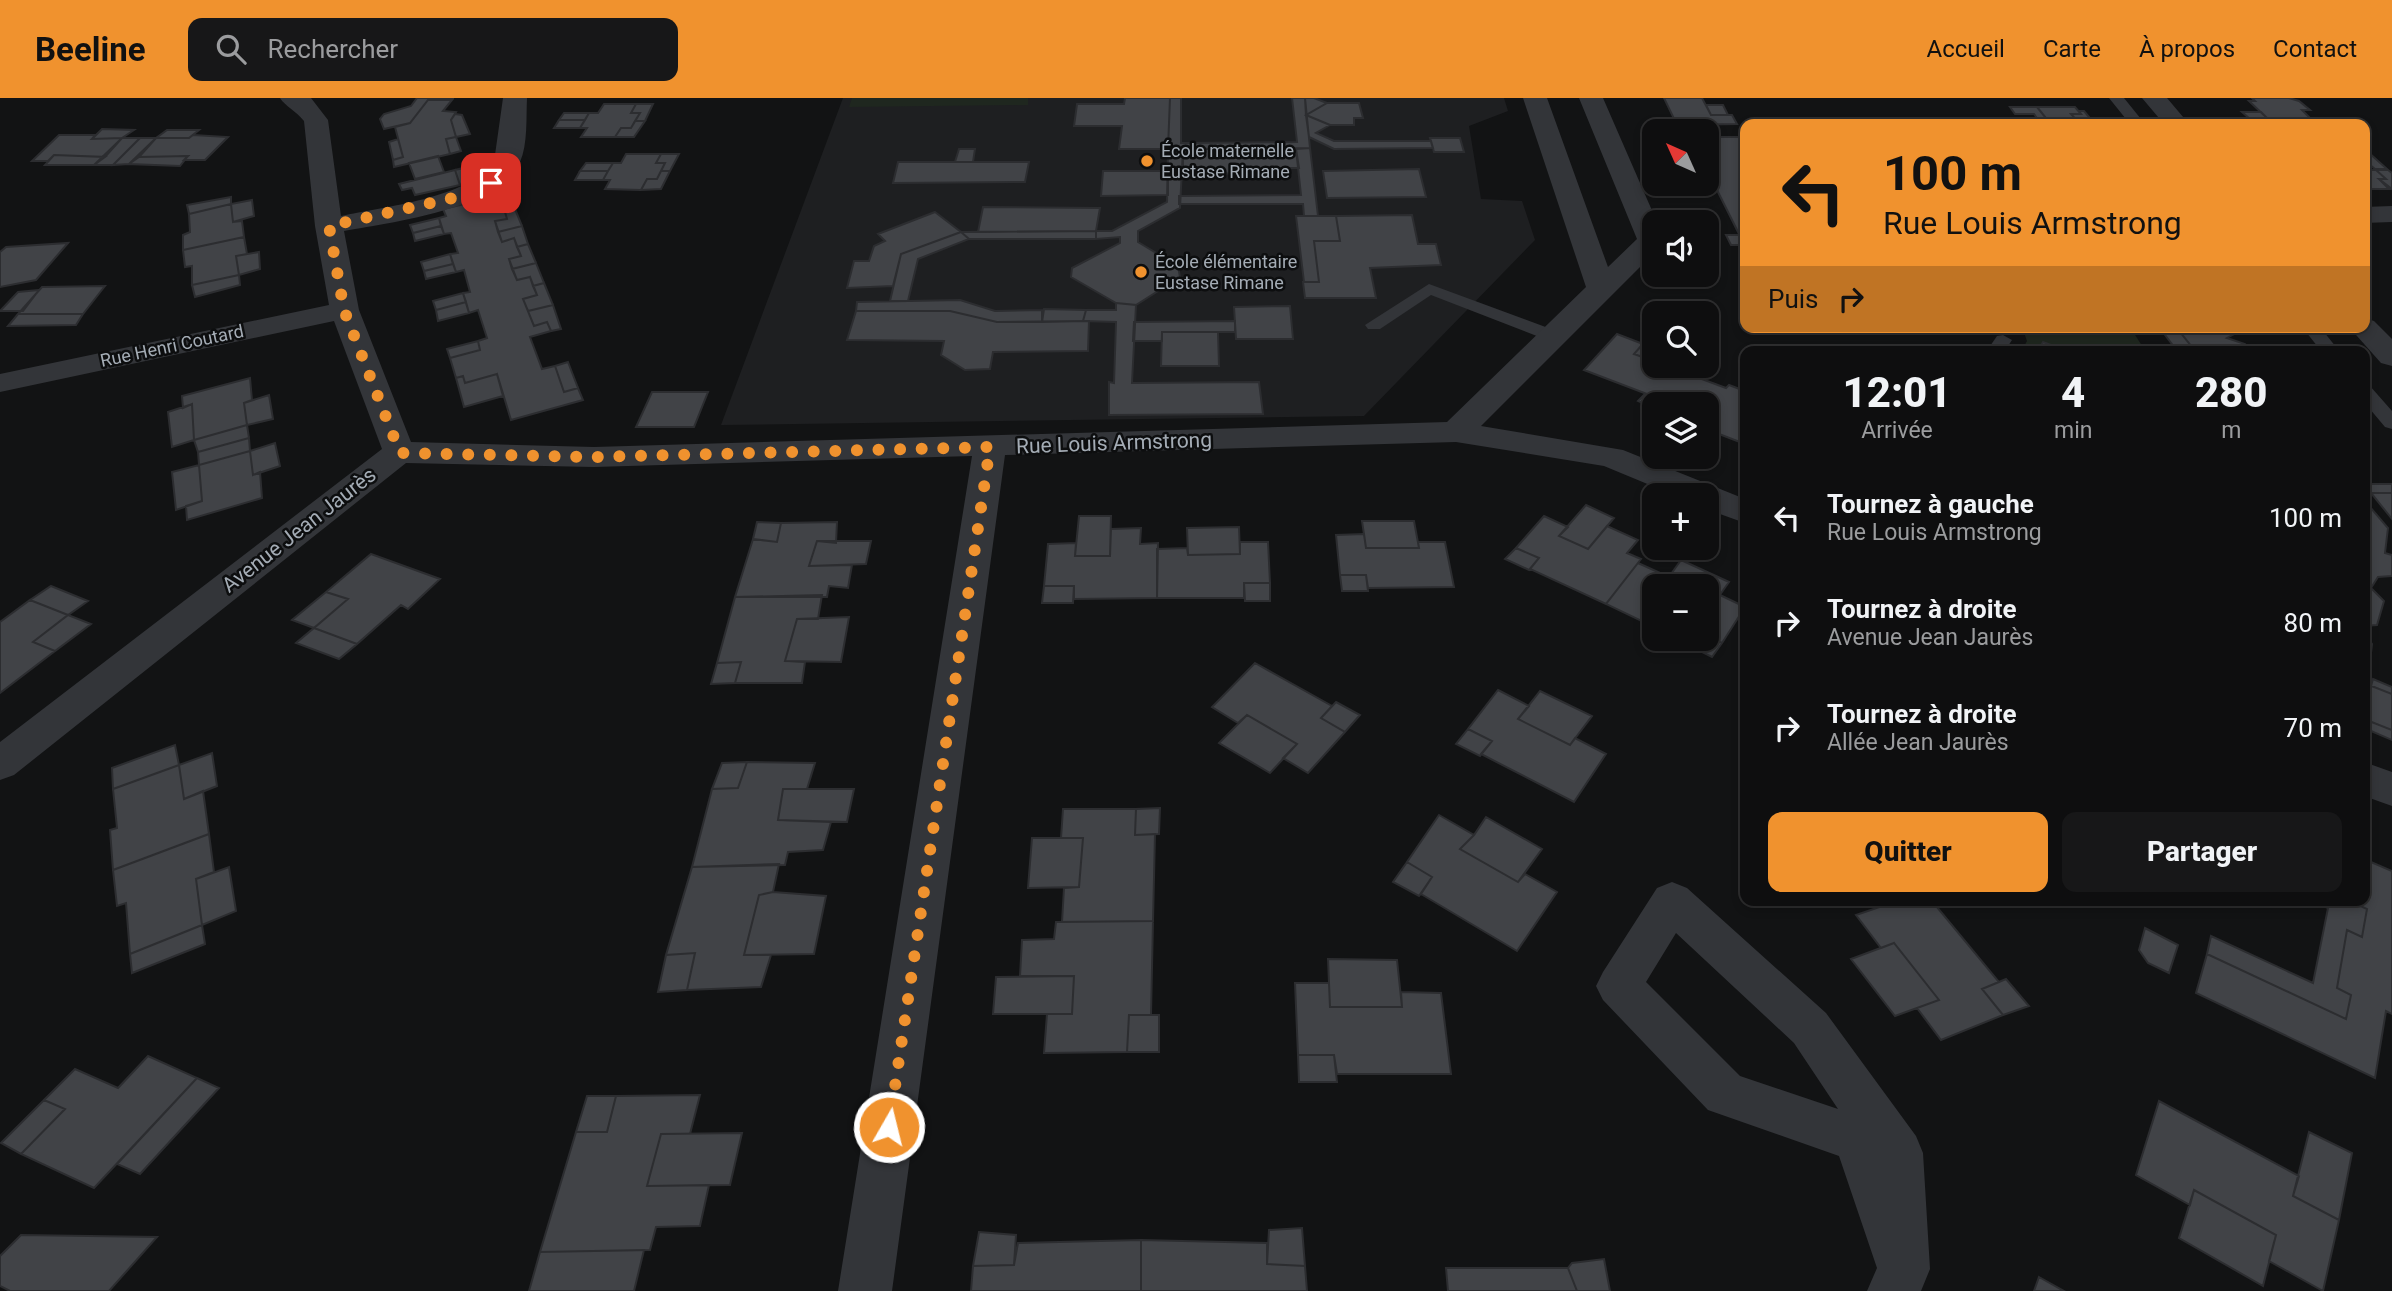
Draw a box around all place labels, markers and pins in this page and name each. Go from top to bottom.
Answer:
place label: École maternelle Eustase Rimane [1161,140,1294,182]
pin [461,153,521,213]
marker: École maternelle Eustase Rimane [1139,153,1155,169]
place label: École élémentaire Eustase Rimane [1155,251,1297,293]
marker: École élémentaire Eustase Rimane [1133,264,1149,280]

